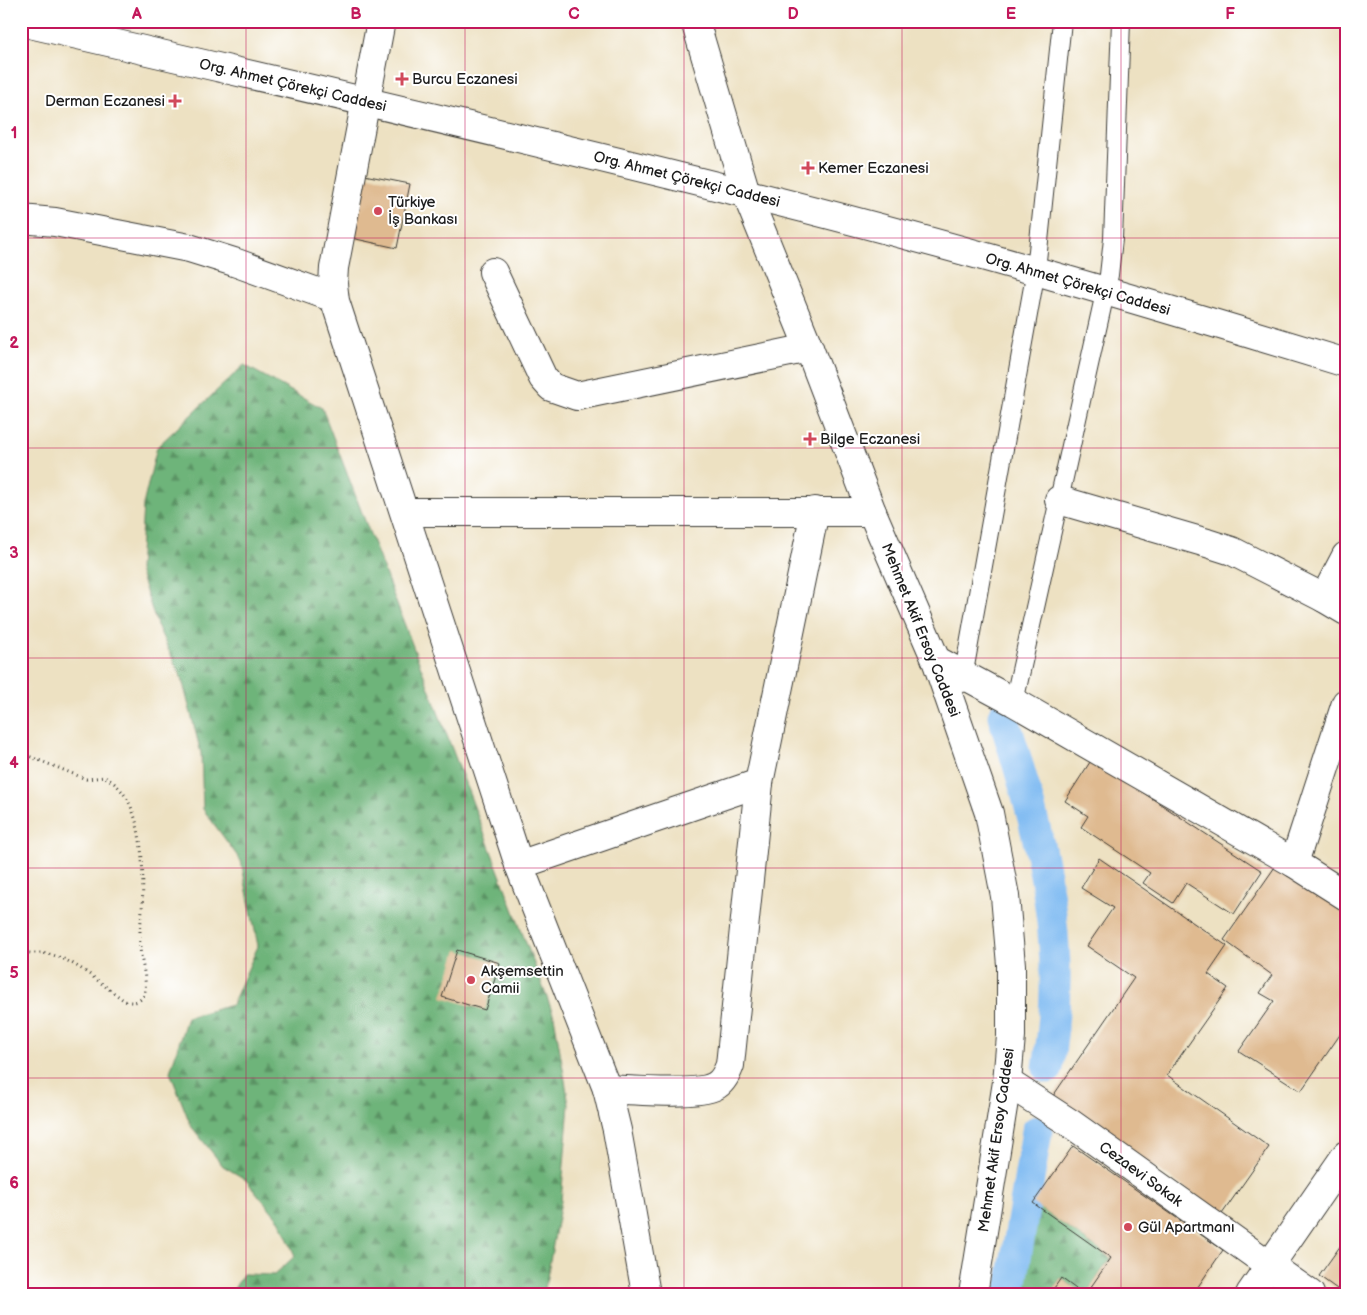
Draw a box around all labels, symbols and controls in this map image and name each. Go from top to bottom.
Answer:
text: A [131,5,142,24]
text: B [350,5,362,24]
text: C [568,5,580,24]
text: D [787,5,799,24]
text: E [1006,5,1016,24]
text: F [1225,5,1235,24]
street label: Org. Ahmet Çörekçi Caddesi [197,55,388,116]
place label: Burcu Eczanesi [412,70,518,89]
marker: Burcu Eczanesi [396,73,408,85]
place label: Derman Eczanesi [45,92,165,111]
marker: Derman Eczanesi [169,95,181,107]
text: 1 [11,124,17,143]
street label: Org. Ahmet Çörekçi Caddesi [592,147,782,212]
place label: Kemer Eczanesi [818,159,929,178]
marker: Kemer Eczanesi [802,162,814,174]
place label: Türkiye İş Bankası [388,193,458,229]
marker: Türkiye İş Bankası [372,205,384,217]
street label: Org. Ahmet Çörekçi Caddesi [983,249,1173,320]
text: 2 [9,334,19,353]
place label: Bilge Eczanesi [820,430,920,449]
marker: Bilge Eczanesi [804,433,816,445]
street label: Mehmet Akif Ersoy Caddesi [877,540,964,720]
text: 3 [9,544,19,563]
text: 4 [9,754,19,773]
place label: Akşemsettin Camii [481,962,564,998]
text: 5 [9,964,19,983]
marker: Akşemsettin Camii [465,974,477,986]
street label: Mehmet Akif Ersoy Caddesi [974,1047,1019,1233]
street label: Cezaevi Sokak [1095,1138,1187,1212]
text: 6 [9,1174,19,1193]
place label: Gül Apartmanı [1138,1218,1235,1237]
marker: Gül Apartmanı [1122,1221,1134,1233]

